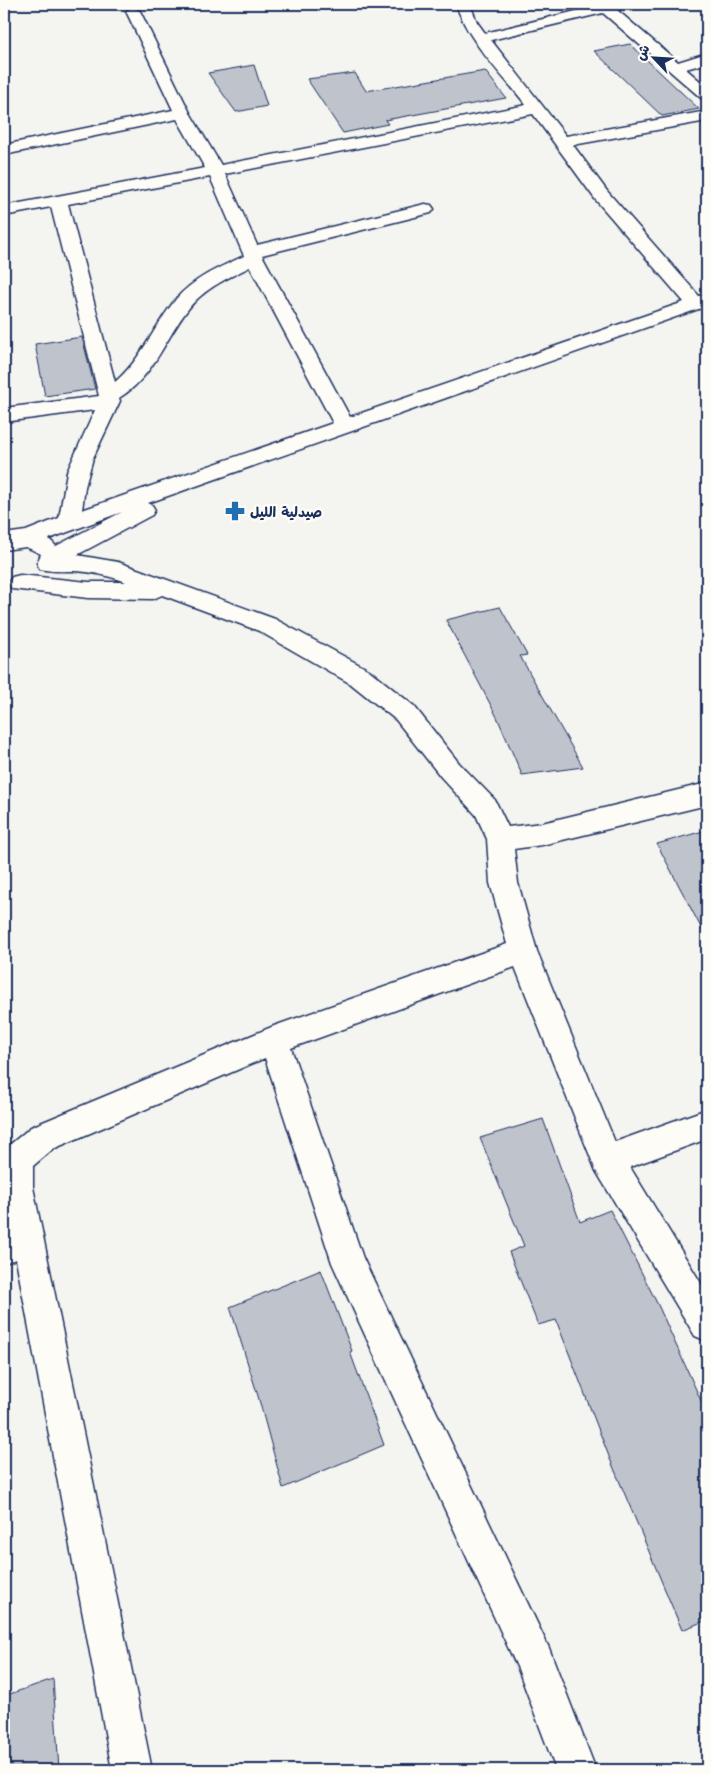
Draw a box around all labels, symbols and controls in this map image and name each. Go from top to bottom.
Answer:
north arrow [628,32,678,82]
text: ش [630,41,654,63]
pharmacy icon: صيدلية الليل [224,500,246,522]
place label: صيدلية الليل [250,502,322,521]

